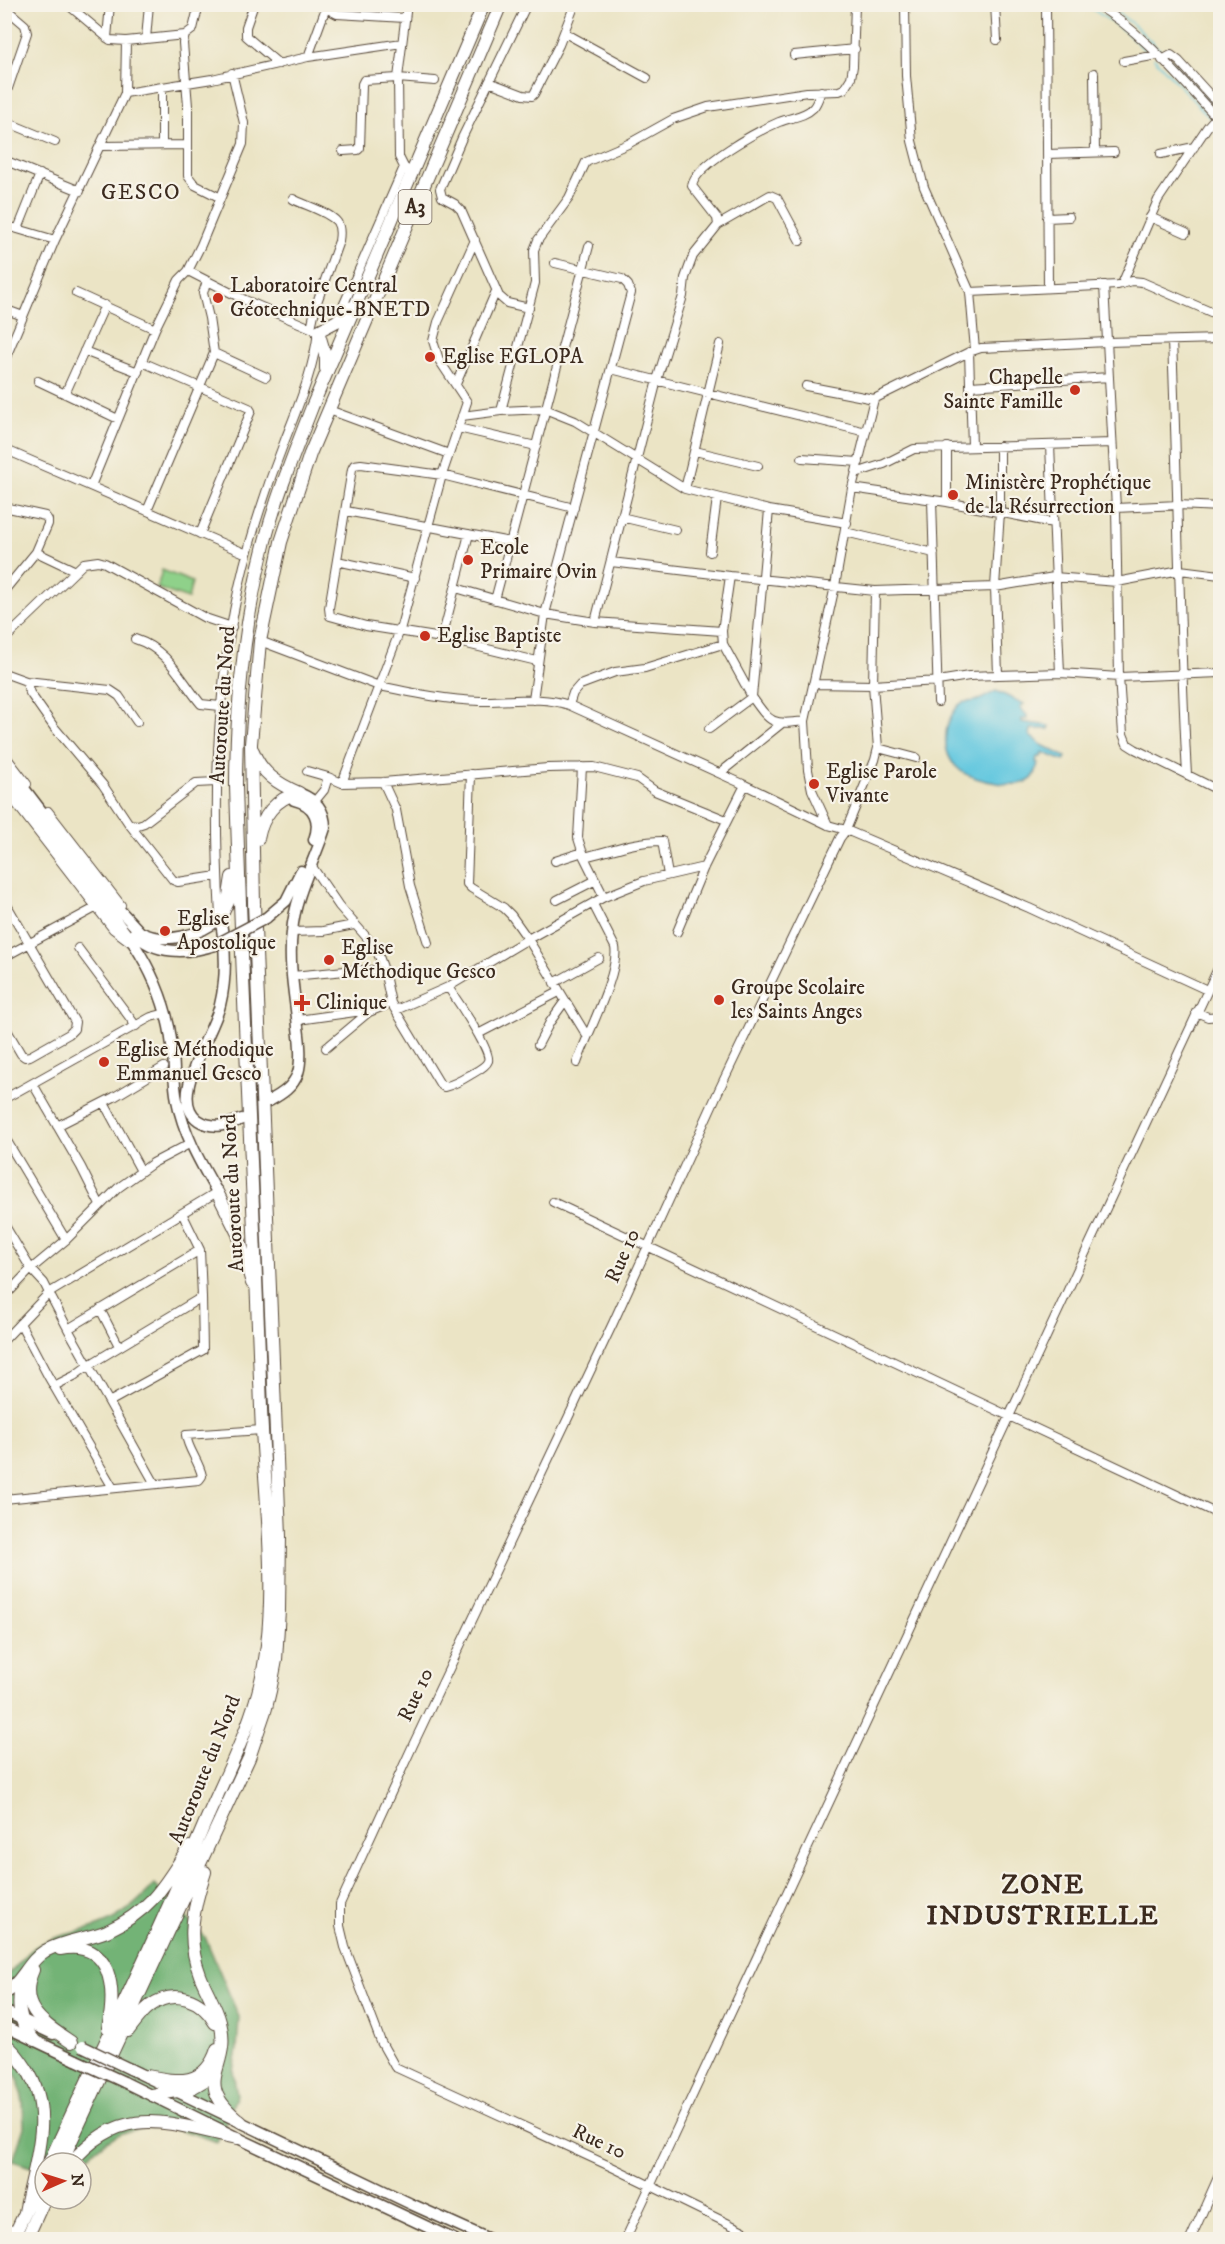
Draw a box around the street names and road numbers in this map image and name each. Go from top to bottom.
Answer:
road number: A3 [398,190,432,224]
street label: Autoroute du Nord [204,624,242,785]
street label: Autoroute du Nord [216,1113,250,1273]
street label: Rue 10 [600,1225,646,1287]
street label: Rue 10 [392,1664,440,1726]
street label: Autoroute du Nord [163,1691,247,1848]
street label: Rue 10 [568,2118,630,2166]

